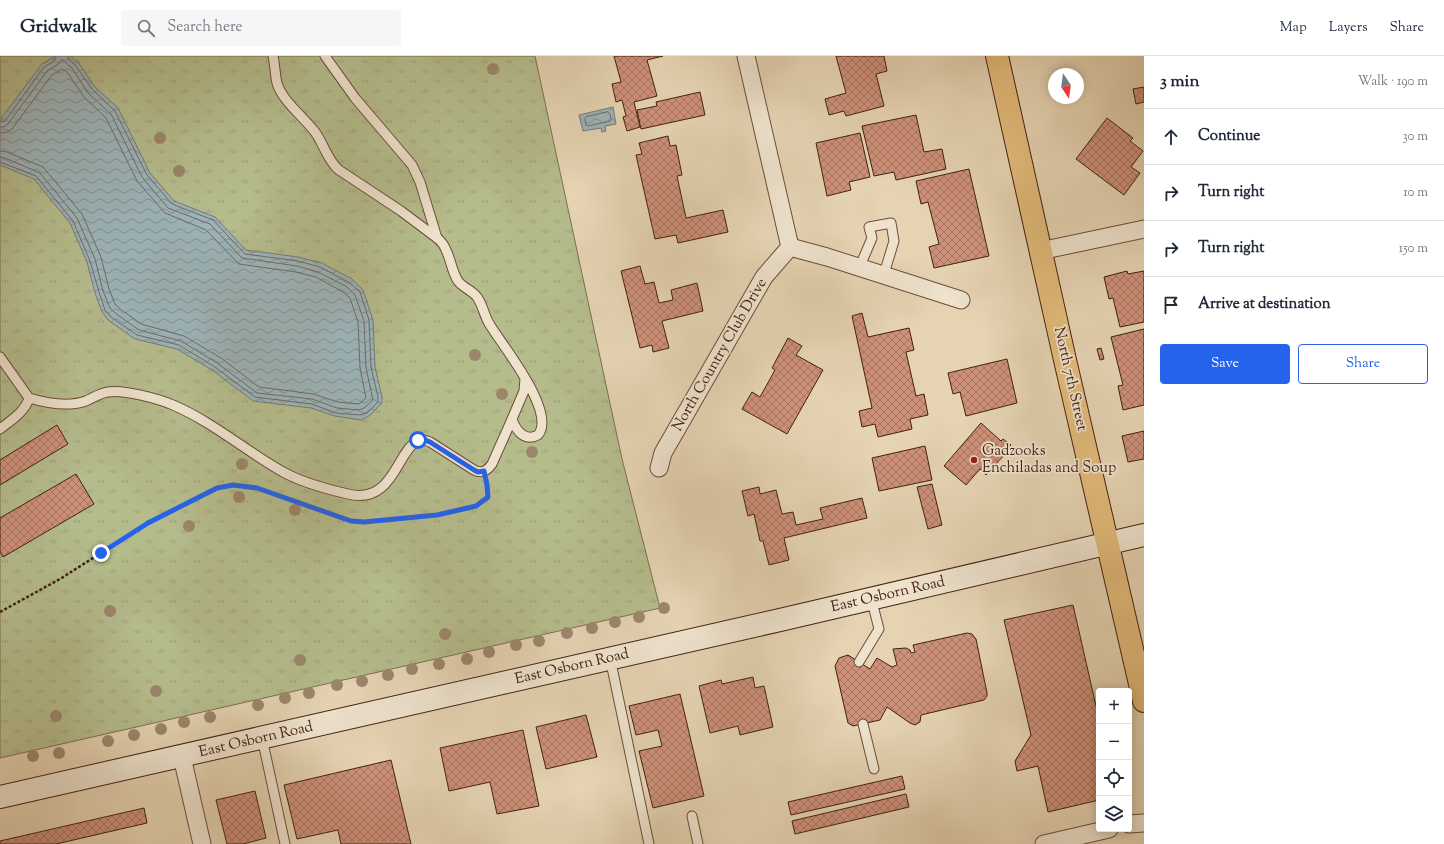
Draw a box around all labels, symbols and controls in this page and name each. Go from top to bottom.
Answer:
search box [121,10,401,46]
text: Gridwalk [20,14,97,41]
icon: search [135,17,157,39]
text: Search here [167,17,243,38]
text: Map [1280,18,1307,38]
text: Layers [1329,18,1367,38]
text: Share [1389,18,1424,38]
north arrow [1048,68,1084,104]
text: 3 min [1160,70,1199,94]
text: Walk · 190 m [1358,73,1428,91]
icon: ahead [1160,126,1182,148]
text: Continue [1198,126,1260,147]
text: 30 m [1402,128,1428,146]
icon: right [1160,182,1182,204]
text: Turn right [1198,182,1264,203]
text: 10 m [1403,184,1428,202]
icon: right [1160,238,1182,260]
text: Turn right [1198,238,1264,259]
text: 150 m [1399,240,1428,258]
street label: North Country Club Drive [668,275,772,435]
icon: arrive [1160,294,1182,316]
text: Arrive at destination [1198,294,1331,315]
street label: North 7th Street [1048,325,1092,433]
button: Save [1160,344,1290,384]
button: Share [1298,344,1428,384]
route start [409,431,427,449]
place label: Gadzooks Enchiladas and Soup [982,441,1116,479]
marker: Gadzooks Enchiladas and Soup [969,455,979,465]
route end [92,544,110,562]
street label: East Osborn Road [829,572,948,618]
street label: East Osborn Road [513,644,632,690]
map controls [1096,688,1132,832]
button: + [1096,688,1132,724]
street label: East Osborn Road [197,717,316,763]
button: − [1096,724,1132,760]
button: locate [1096,760,1132,796]
button: layers [1096,796,1132,832]

